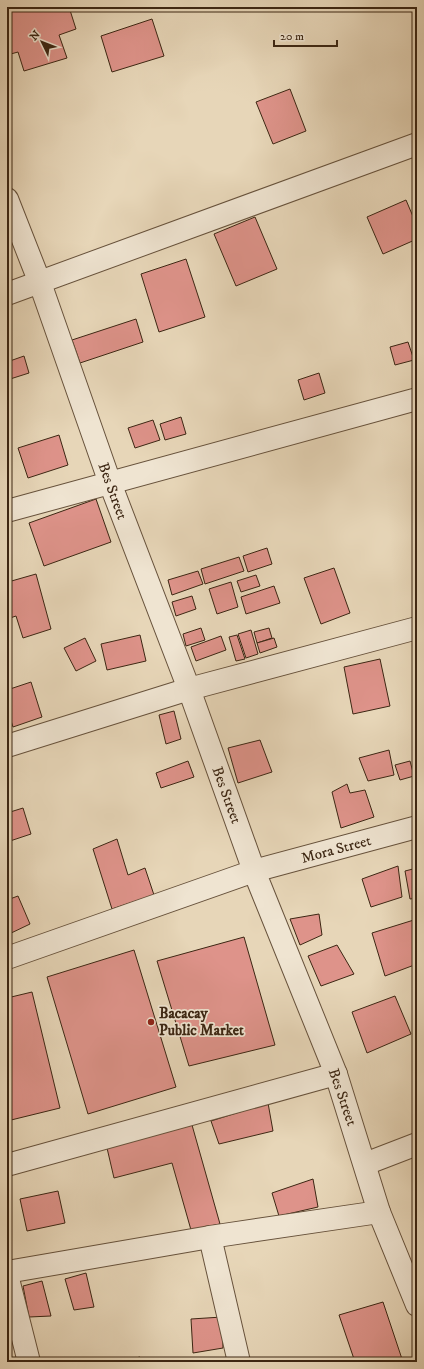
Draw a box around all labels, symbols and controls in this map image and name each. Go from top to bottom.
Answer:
north arrow [22,22,62,62]
scale bar [274,22,337,48]
text: N [27,28,44,44]
text: 20 m [280,29,304,44]
street label: Bes Street [93,460,132,523]
street label: Bes Street [207,764,246,827]
street label: Mora Street [299,831,373,868]
place label: Bacacay Public Market [159,1004,244,1040]
marker: Bacacay Public Market [146,1017,156,1027]
street label: Bes Street [324,1066,361,1129]

